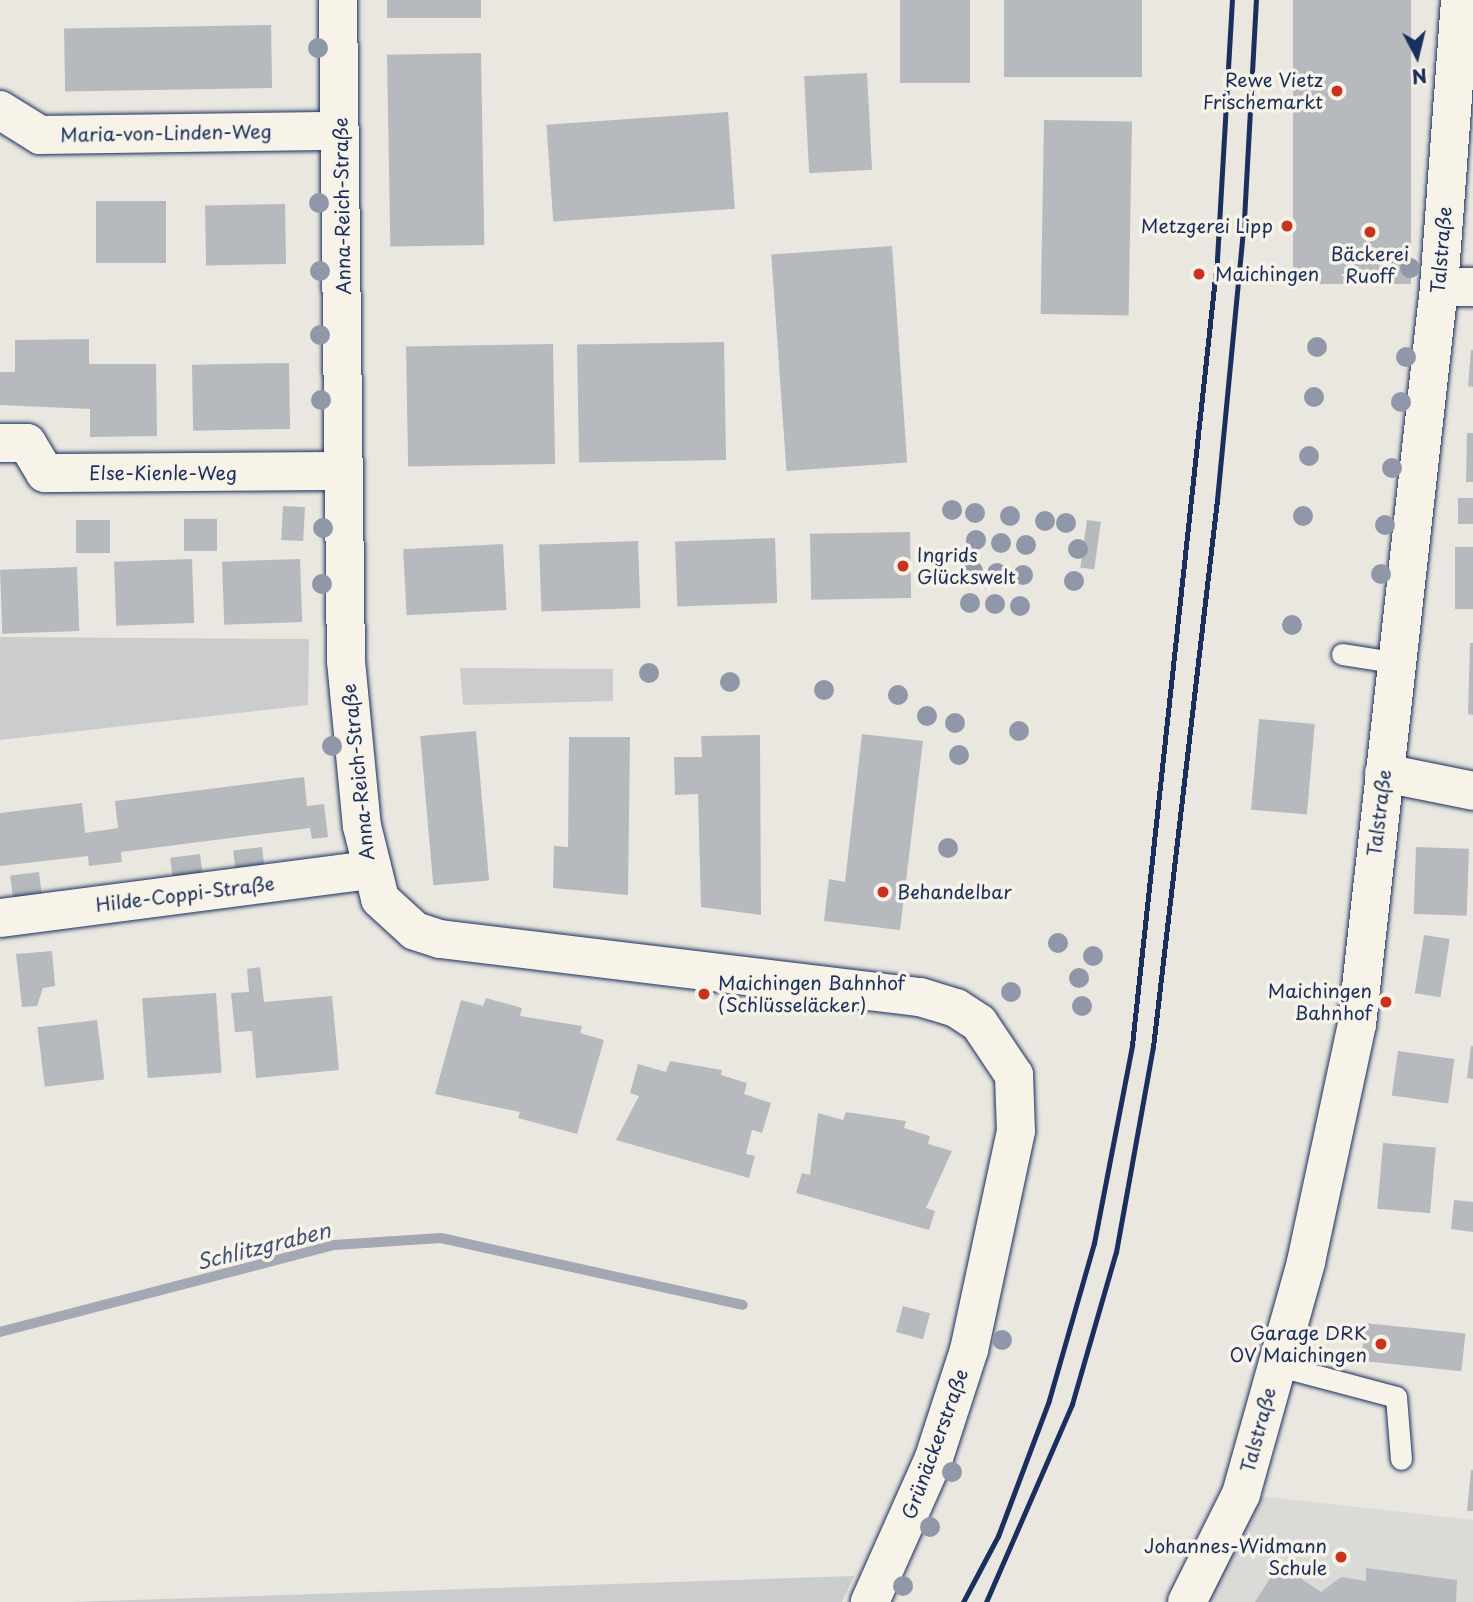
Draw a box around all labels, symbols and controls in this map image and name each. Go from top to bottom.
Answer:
north arrow [1382,21,1452,91]
text: N [1410,62,1429,92]
place label: Rewe Vietz Frischemarkt [1203,69,1323,113]
marker: Rewe Vietz Frischemarkt [1329,83,1345,99]
street label: Anna-Reich-Straße [329,117,355,295]
street label: Maria-von-Linden-Weg [60,120,272,146]
street label: Talstraße [1426,206,1456,294]
place label: Metzgerei Lipp [1140,215,1273,237]
marker: Metzgerei Lipp [1279,218,1295,234]
marker: Bäckerei Ruoff [1362,224,1378,240]
place label: Bäckerei Ruoff [1331,243,1409,287]
place label: Maichingen [1215,263,1319,285]
marker: Maichingen [1189,264,1209,284]
street label: Else-Kienle-Weg [89,462,237,484]
place label: Ingrids Glückswelt [917,544,1016,588]
marker: Ingrids Glückswelt [895,558,911,574]
street label: Anna-Reich-Straße [337,682,379,862]
street label: Talstraße [1362,768,1396,858]
street label: Hilde-Coppi-Straße [94,872,276,916]
place label: Behandelbar [897,881,1012,903]
marker: Behandelbar [875,884,891,900]
place label: Maichingen Bahnhof (Schlüsseläcker) [718,972,906,1016]
place label: Maichingen Bahnhof [1268,980,1372,1024]
marker: Maichingen Bahnhof (Schlüsseläcker) [696,986,712,1002]
marker: Maichingen Bahnhof [1378,994,1394,1010]
water label: Schlitzgraben [193,1216,333,1274]
place label: Garage DRK OV Maichingen [1229,1322,1367,1366]
marker: Garage DRK OV Maichingen [1373,1336,1389,1352]
street label: Grünäckerstraße [897,1366,973,1522]
street label: Talstraße [1236,1385,1280,1475]
place label: Johannes-Widmann Schule [1144,1535,1327,1579]
marker: Johannes-Widmann Schule [1333,1549,1349,1565]

